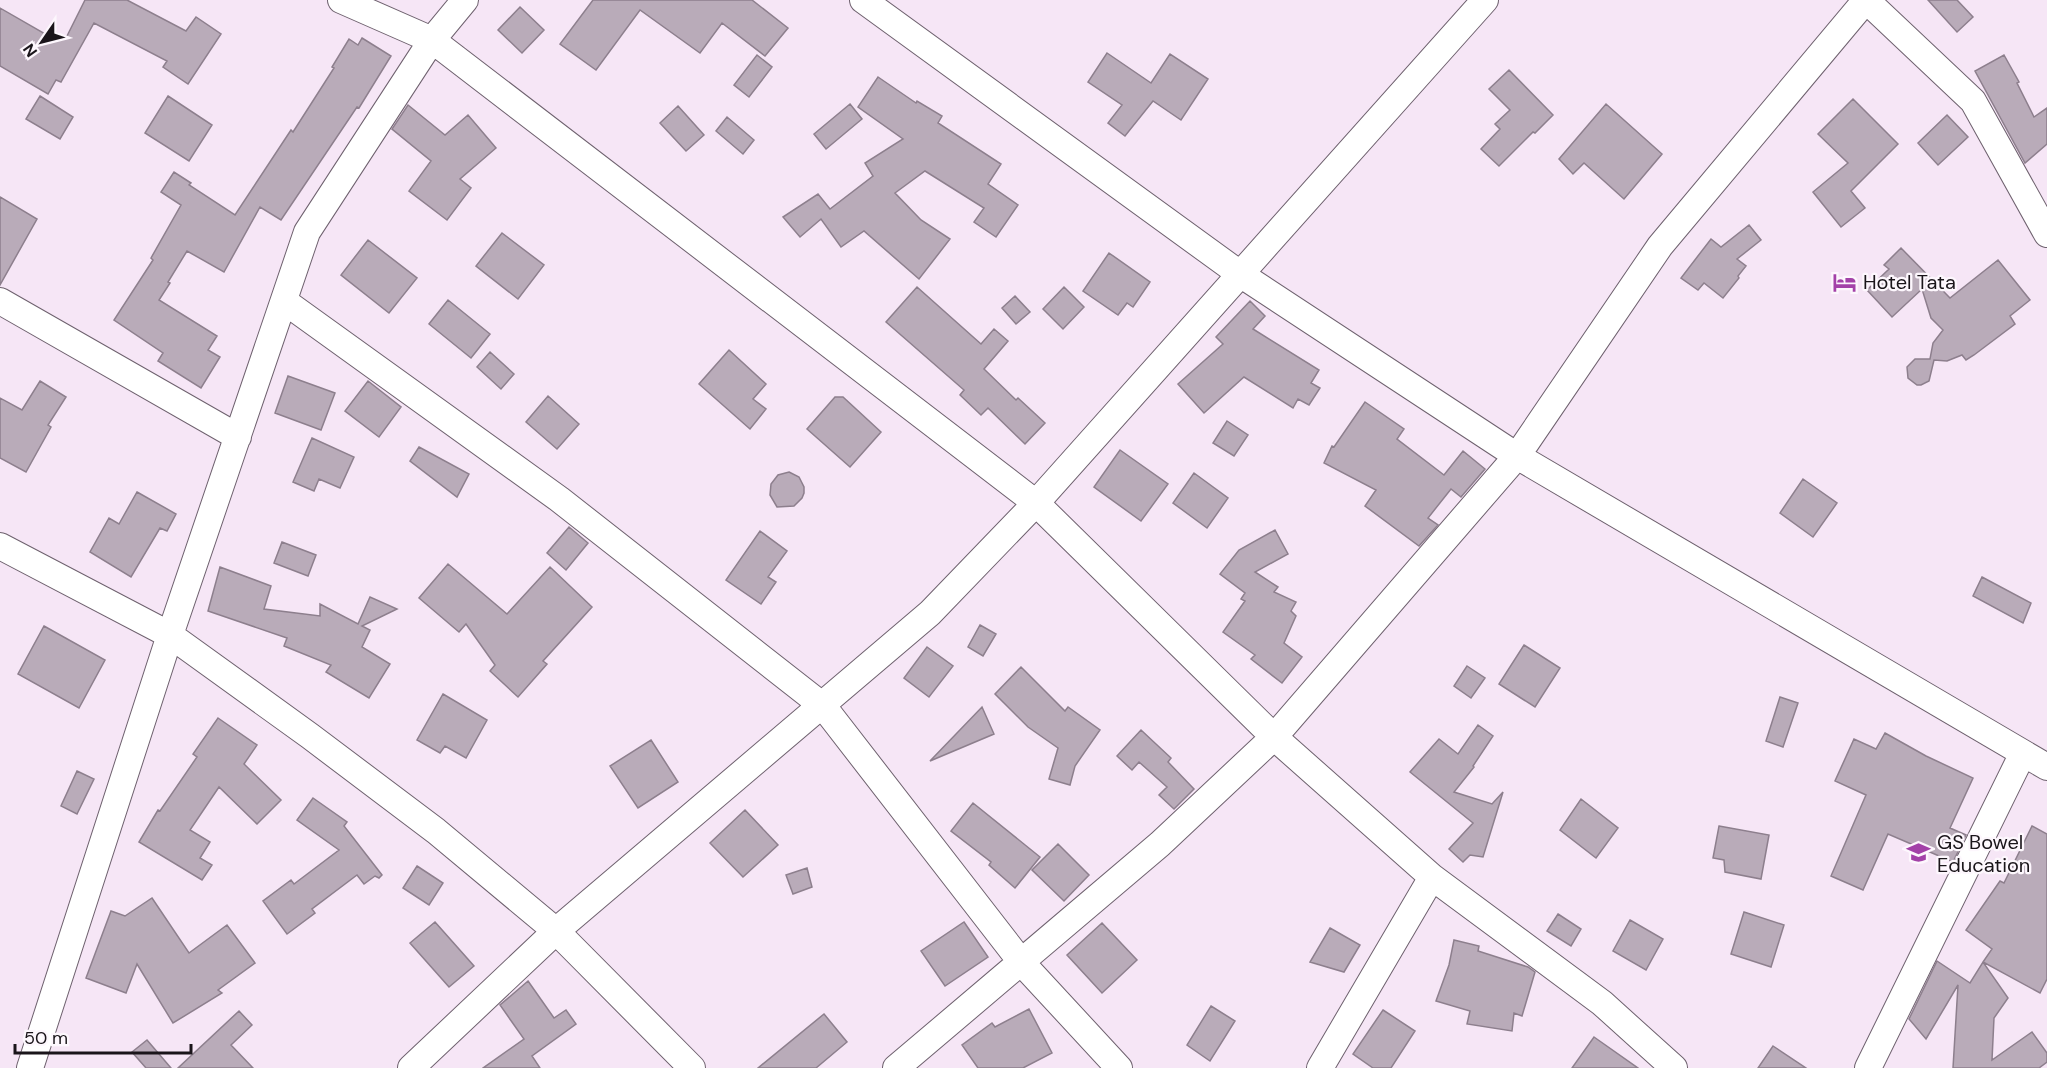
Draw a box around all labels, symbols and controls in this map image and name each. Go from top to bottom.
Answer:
north arrow [12,12,72,72]
text: N [18,40,42,61]
hotel icon: Hotel Tata [1832,269,1858,295]
place label: Hotel Tata [1863,269,1956,295]
place label: GS Bowel Education [1937,829,2030,878]
school or university icon: GS Bowel Education [1906,840,1932,866]
scale bar [15,1017,190,1055]
text: 50 m [24,1026,68,1050]

